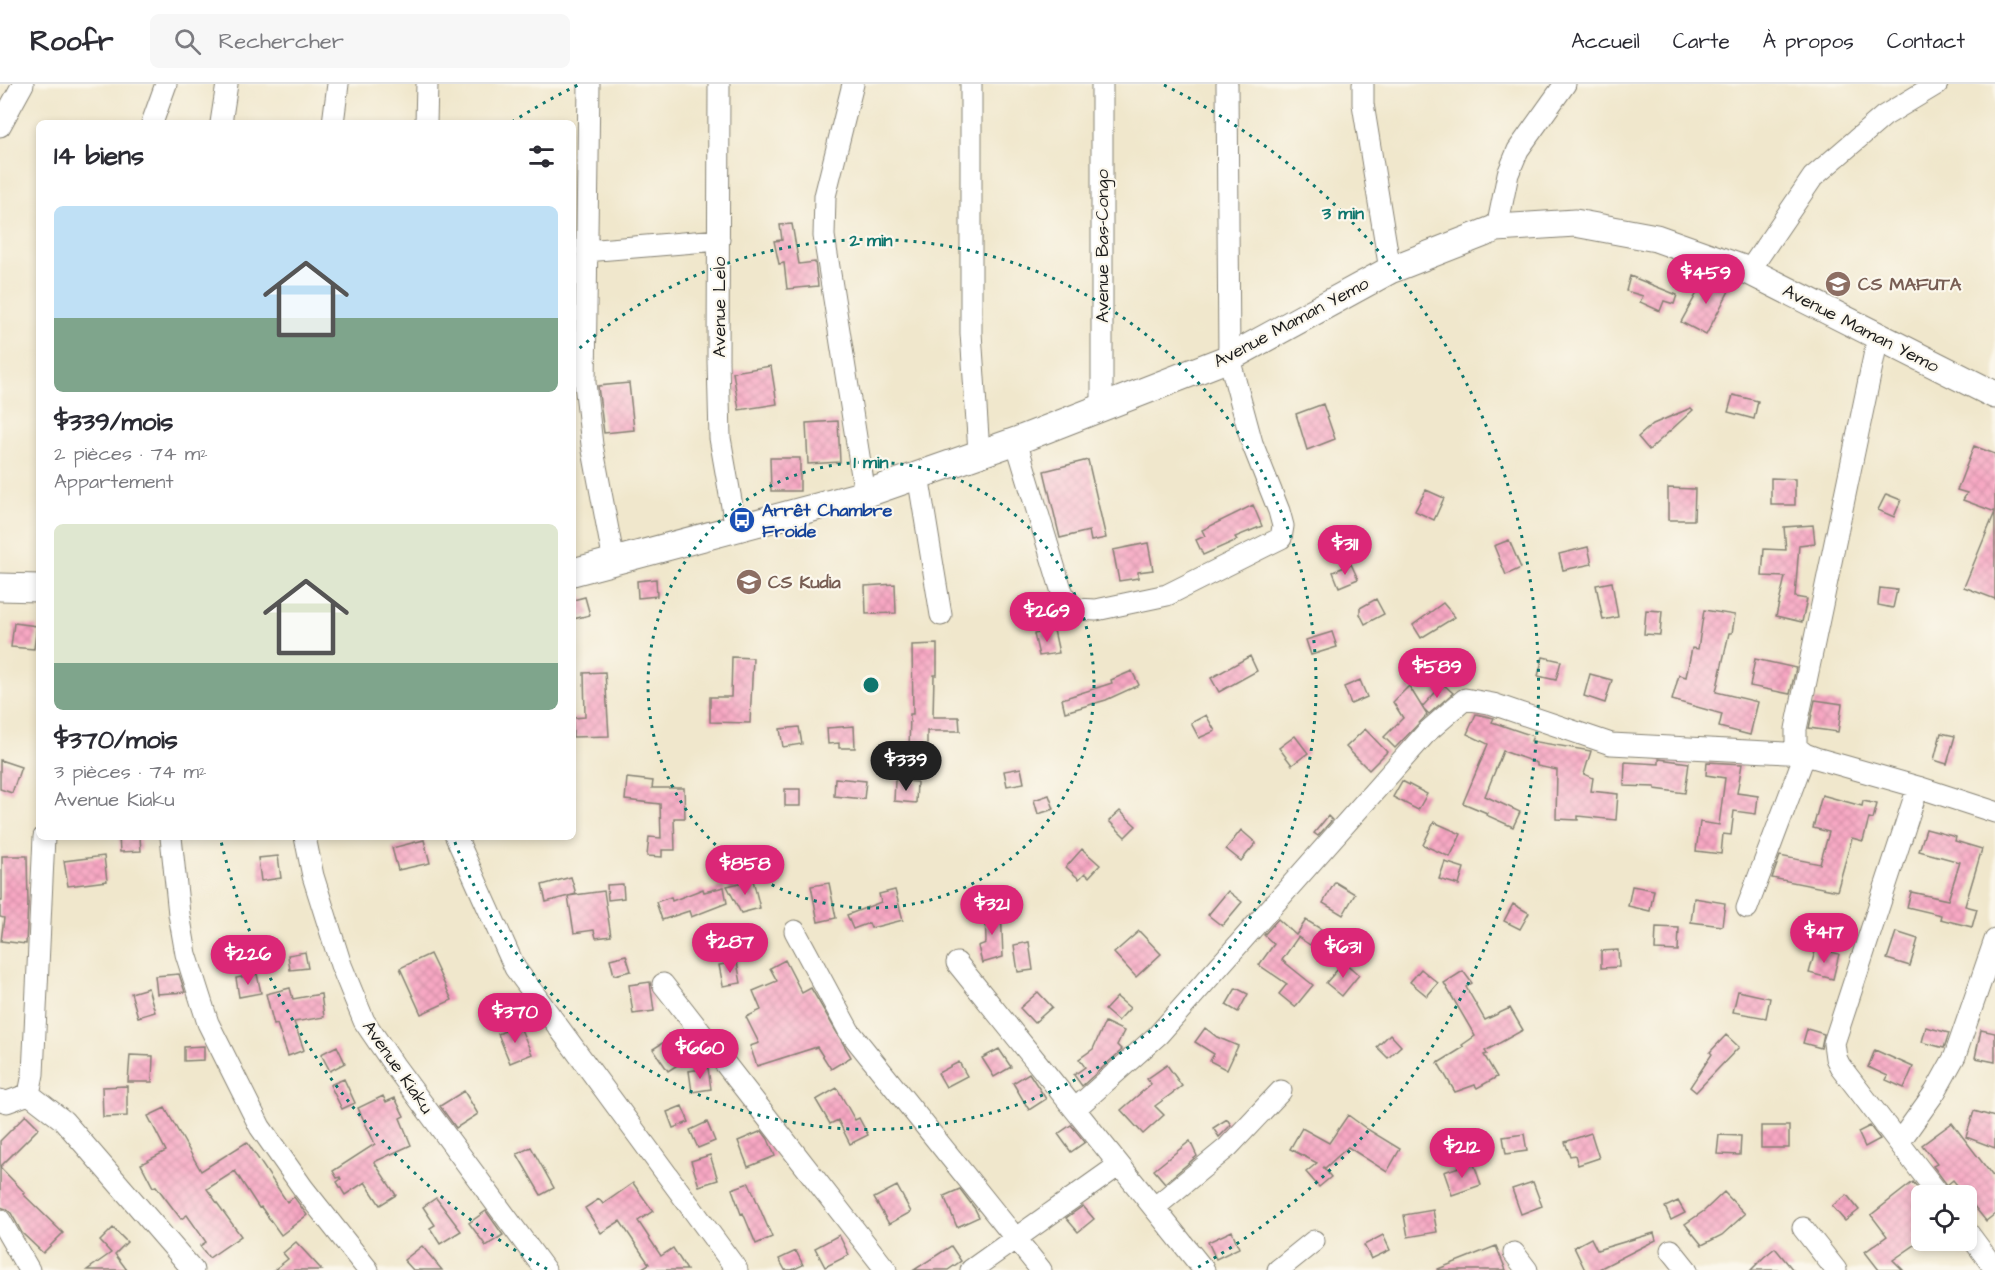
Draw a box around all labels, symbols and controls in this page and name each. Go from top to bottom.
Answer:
search box [150,14,570,68]
text: Roofr [30,22,114,61]
icon: search [171,25,204,58]
text: Rechercher [219,26,344,57]
text: Accueil [1571,27,1640,56]
text: Carte [1673,27,1730,56]
text: À propos [1763,27,1854,56]
text: Contact [1887,27,1965,56]
text: 14 biens [54,138,144,174]
icon: filters [525,140,558,173]
street label: Avenue Bas-Congo [1090,169,1116,323]
text: 3 min [1321,201,1364,226]
text: 2 min [848,228,893,253]
icon: home [252,245,360,353]
pin: $459 [1670,254,1742,305]
street label: Avenue Lelo [707,257,732,357]
text: $459 [1681,259,1731,287]
school or university icon: CS MAFUTA [1823,269,1853,299]
street label: Avenue Maman Yemo [1209,271,1373,374]
place label: CS MAFUTA [1858,272,1962,297]
street label: Avenue Maman Yemo [1778,278,1943,379]
text: $339/mois [54,404,173,440]
text: 2 pièces · 74 m² [54,440,208,468]
text: 1 min [853,450,889,475]
text: Appartement [54,468,174,496]
place label: Arrêt Chambre Froide [762,498,892,544]
bus stop icon: Arrêt Chambre Froide [727,505,757,535]
pin: $311 [1309,525,1381,576]
text: $311 [1332,530,1358,558]
icon: home [252,563,360,671]
school or university icon: CS Kudia [734,567,764,597]
place label: CS Kudia [768,570,842,595]
pin: $269 [1011,592,1083,643]
text: $269 [1024,597,1070,625]
pin: $589 [1401,648,1473,699]
text: $589 [1412,653,1462,681]
centre of rings [861,675,881,695]
text: $370/mois [54,722,178,758]
pin: $339 [870,741,942,792]
text: $339 [885,746,927,774]
text: 3 pièces · 74 m² [54,758,207,786]
text: Avenue Kiaku [54,786,175,814]
pin: $858 [709,845,781,896]
text: $858 [719,850,771,878]
pin: $321 [956,885,1028,936]
text: $321 [974,890,1010,918]
pin: $417 [1788,913,1860,964]
text: $417 [1804,918,1844,946]
pin: $287 [694,923,766,974]
text: $287 [706,928,754,956]
pin: $631 [1307,928,1379,979]
text: $631 [1325,933,1361,961]
pin: $226 [212,935,284,986]
text: $226 [225,940,271,968]
pin: $370 [479,993,551,1044]
text: $370 [492,998,538,1026]
street label: Avenue Kiaku [356,1016,439,1119]
pin: $660 [664,1029,736,1080]
text: $660 [676,1034,724,1062]
pin: $212 [1426,1128,1498,1179]
text: $212 [1444,1133,1480,1161]
map controls [1911,1185,1977,1251]
button: locate [1911,1185,1977,1251]

